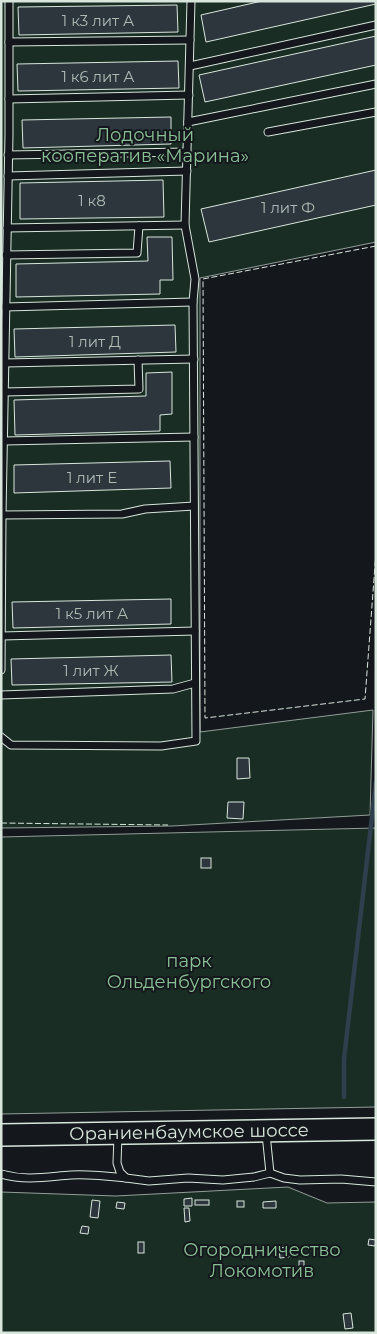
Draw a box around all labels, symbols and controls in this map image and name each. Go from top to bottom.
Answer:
house number: 1 к3 лит А [62,11,134,30]
house number: 1 к6 лит А [62,67,134,86]
park label: Лодочный кооператив «Марина» [41,124,249,167]
house number: 1 к8 [78,191,106,210]
house number: 1 лит Ф [261,198,315,217]
house number: 1 лит Д [69,332,121,351]
house number: 1 лит Е [67,468,117,487]
house number: 1 к5 лит А [56,604,128,623]
house number: 1 лит Ж [63,661,119,680]
park label: парк Ольденбургского [107,950,271,993]
street label: Ораниенбаумское шоссе [69,1119,309,1145]
park label: Огородничество Локомотив [183,1239,341,1282]

